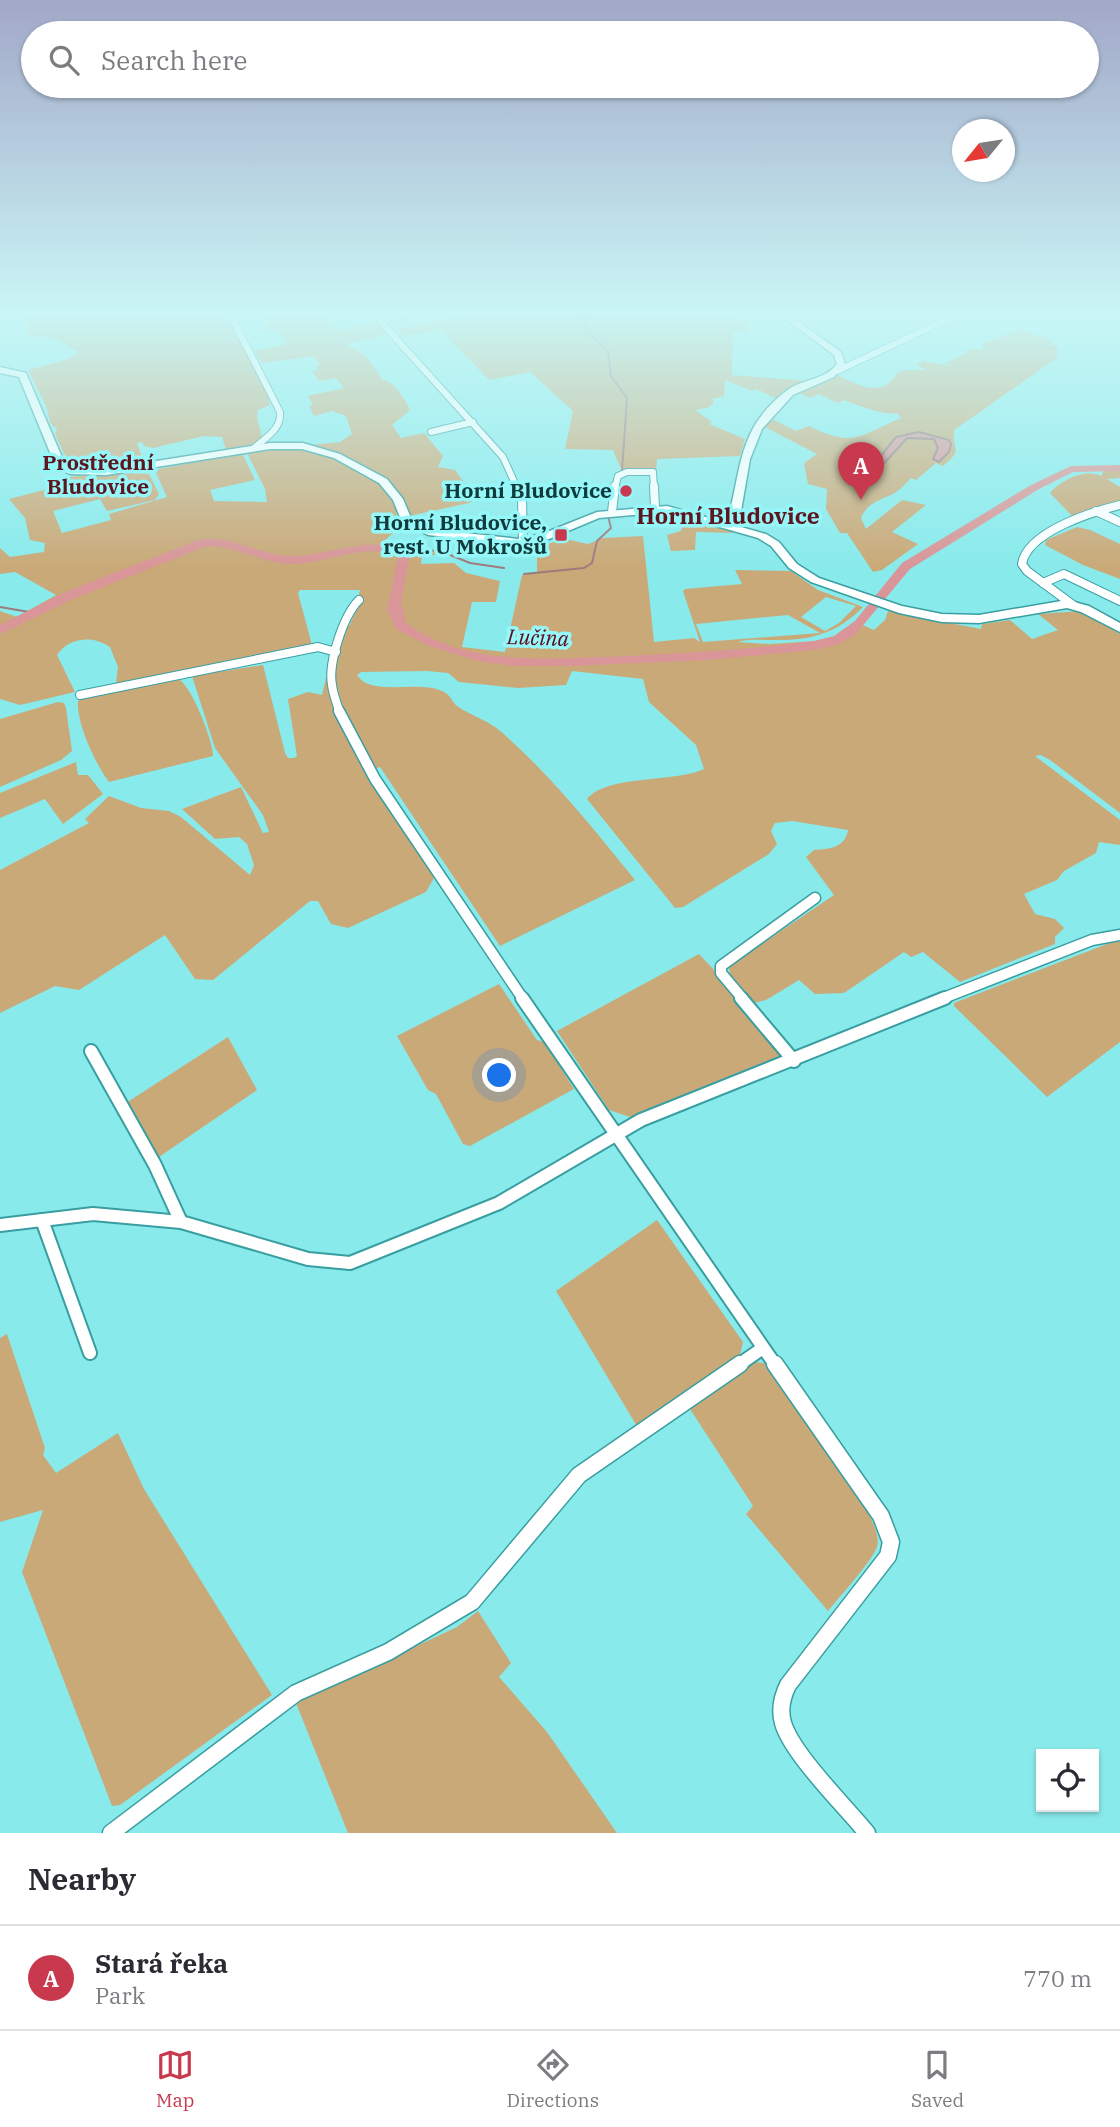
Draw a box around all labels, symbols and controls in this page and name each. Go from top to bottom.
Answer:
search box [21,21,1099,98]
icon: search [45,41,83,79]
text: Search here [101,43,247,77]
north arrow [952,119,1015,182]
pin: A [838,442,884,500]
district label: Prostřední Bludovice [42,448,154,500]
place label: Horní Bludovice [444,476,612,504]
marker: Horní Bludovice [618,483,634,499]
district label: Horní Bludovice [636,500,820,530]
place label: Horní Bludovice, rest. U Mokrošů [374,508,547,560]
marker: Horní Bludovice, rest. U Mokrošů [553,527,569,543]
water label: Lučina [506,622,570,652]
your location [482,1058,516,1092]
map controls [1036,1749,1099,1812]
button: locate [1036,1749,1099,1812]
text: Nearby [28,1859,136,1898]
text: Stará řeka [95,1946,228,1980]
text: A [43,1963,59,1993]
text: 770 m [1023,1963,1092,1993]
text: Park [95,1980,145,2010]
tab: Map [156,2046,195,2112]
tab: Directions [506,2046,599,2112]
tab: Saved [911,2046,964,2112]

